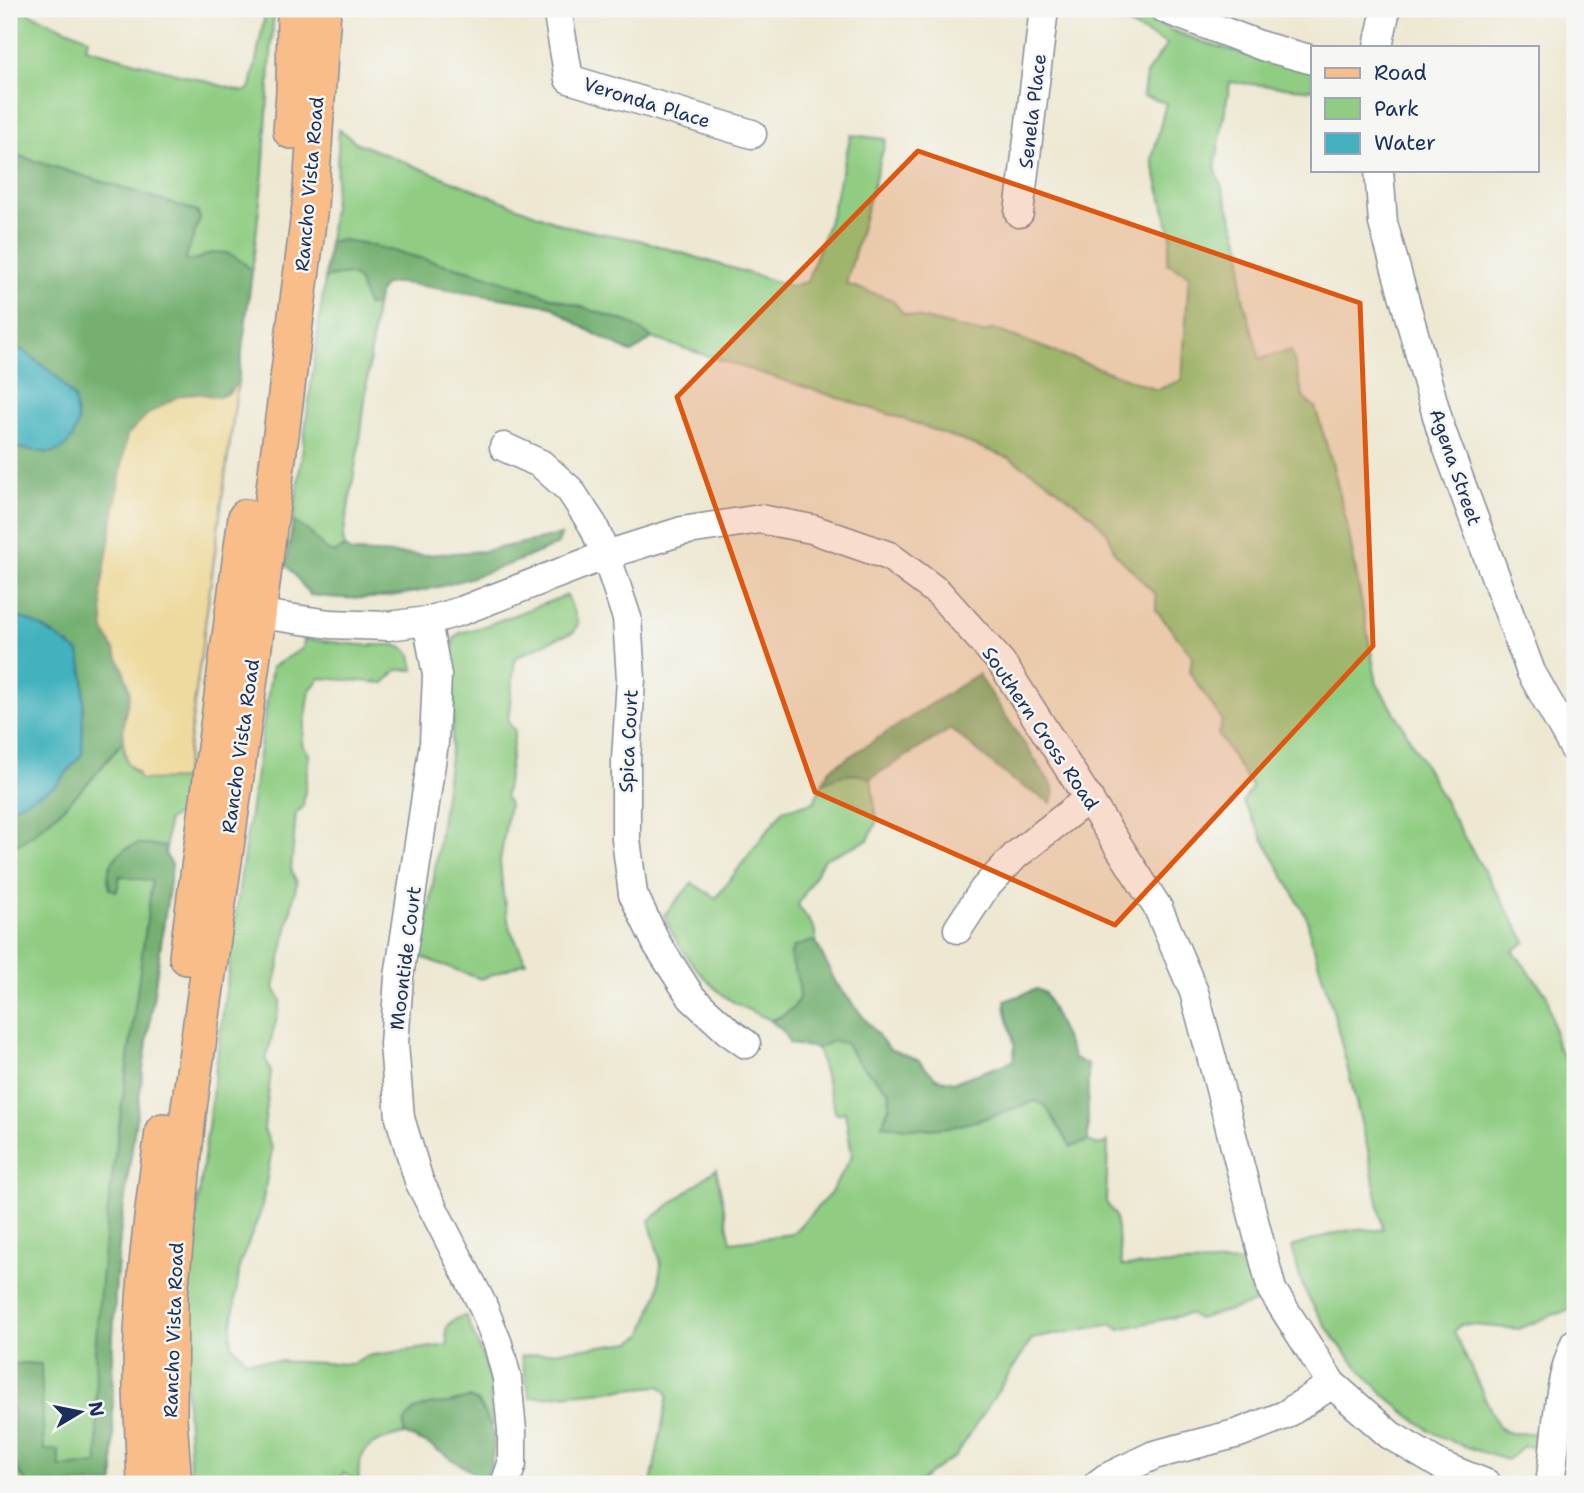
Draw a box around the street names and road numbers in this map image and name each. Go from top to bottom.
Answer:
street label: Senela Place [1013,52,1052,170]
street label: Veronda Place [580,71,713,134]
street label: Rancho Vista Road [289,96,330,273]
street label: Agena Street [1424,406,1487,529]
street label: Southern Cross Road [977,642,1105,815]
street label: Rancho Vista Road [216,657,265,835]
street label: Spica Court [613,689,644,793]
street label: Moontide Court [384,885,427,1032]
street label: Rancho Vista Road [158,1242,189,1418]

